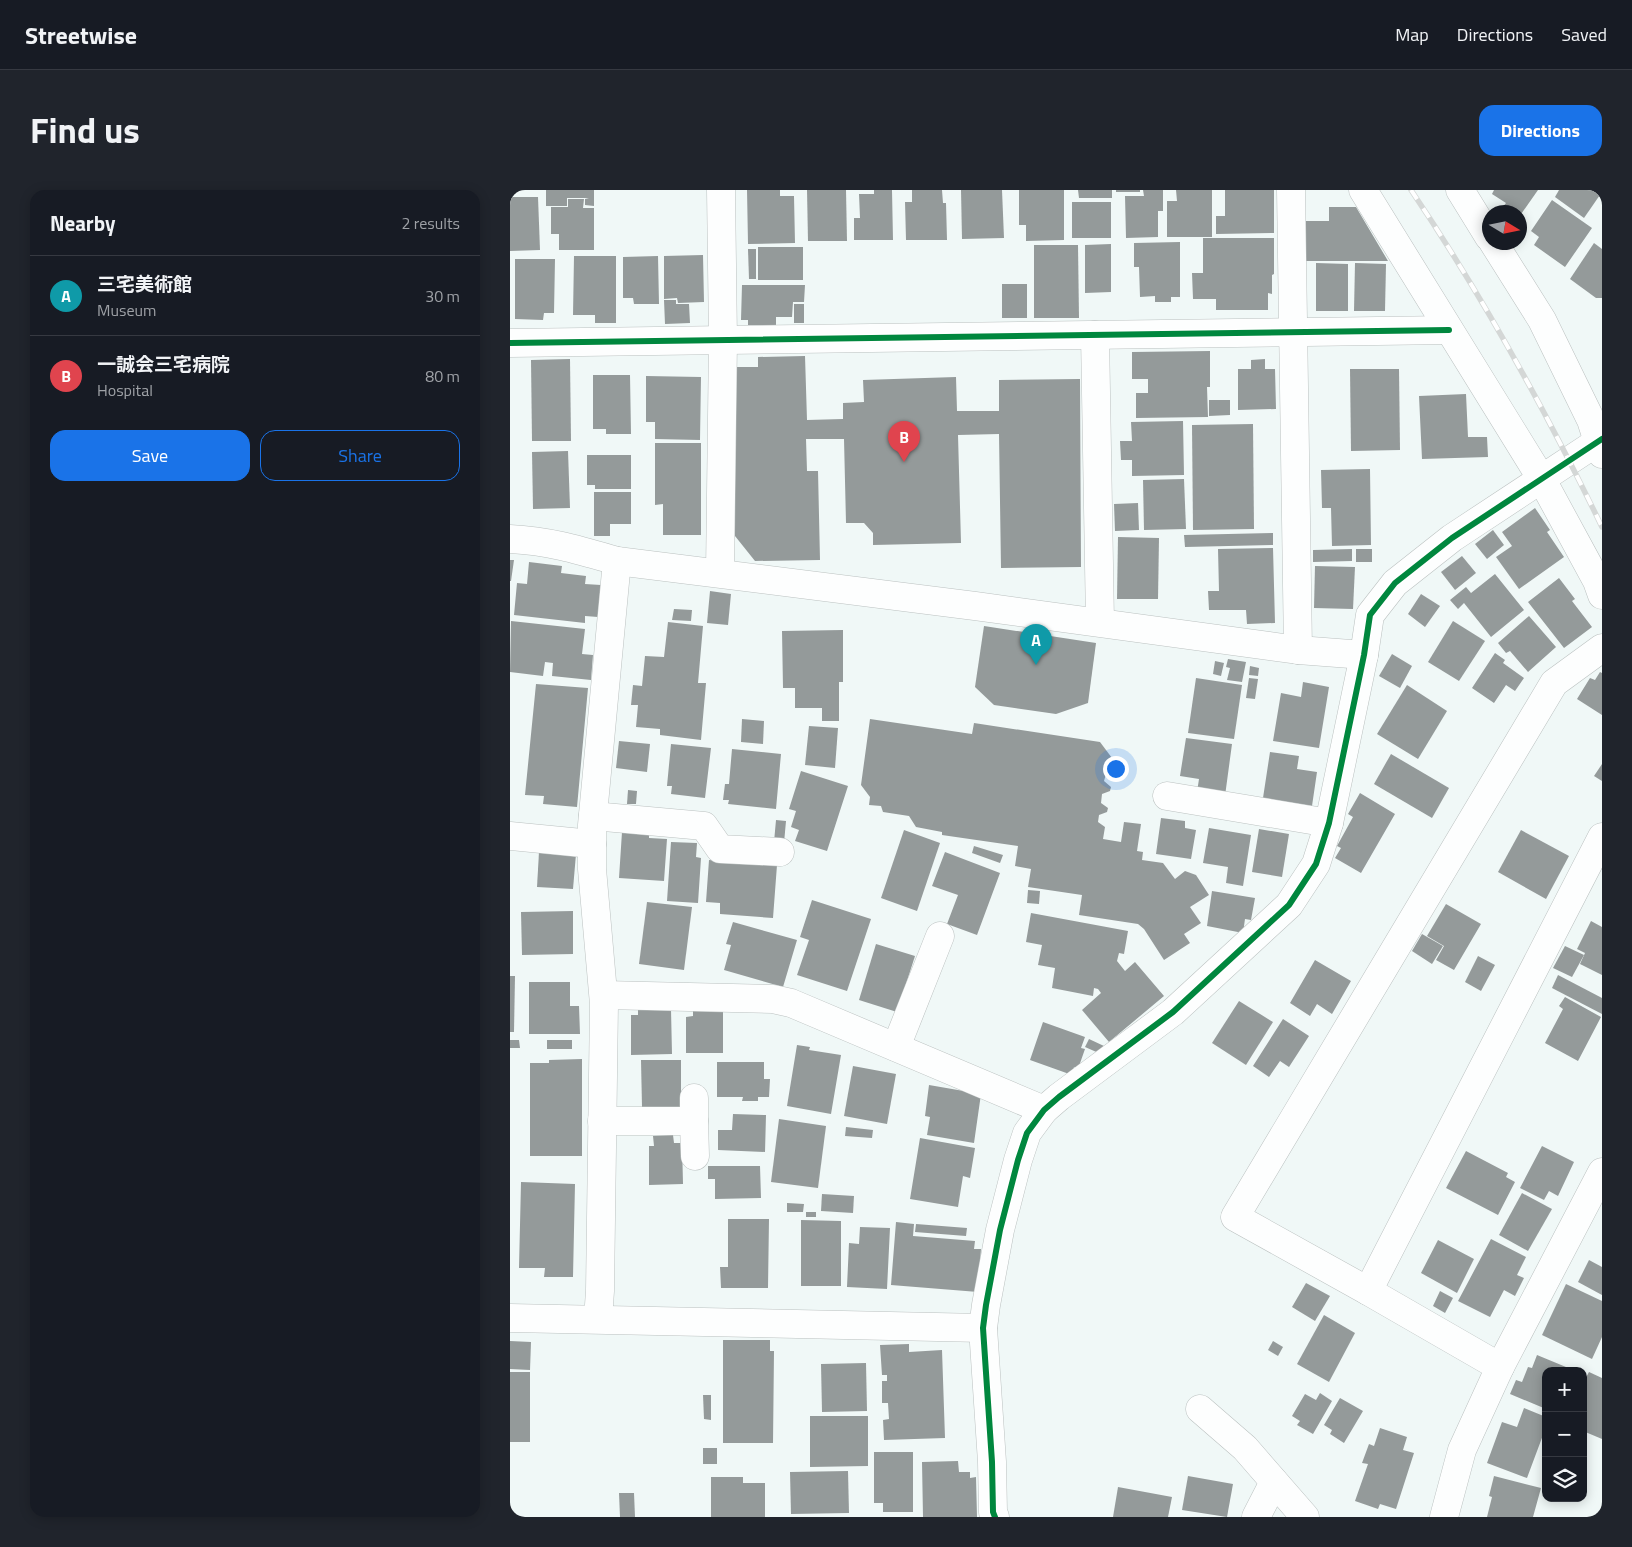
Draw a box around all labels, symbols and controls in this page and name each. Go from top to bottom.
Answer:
text: Streetwise [25,17,137,53]
text: Map [1395,21,1429,48]
text: Directions [1457,21,1533,48]
text: Saved [1561,21,1607,48]
text: Find us [30,103,140,157]
button: Directions [1479,105,1602,156]
north arrow [1482,205,1527,250]
text: Nearby [50,207,115,239]
text: 2 results [401,211,460,235]
text: 三宅美術館 [97,269,192,298]
text: A [61,284,71,308]
text: 30 m [425,284,460,308]
text: Museum [97,298,156,322]
text: 一誠会三宅病院 [97,349,230,378]
text: B [61,364,71,388]
text: 80 m [425,364,460,388]
text: Hospital [97,378,153,402]
pin: B [888,421,920,462]
button: Save [50,430,250,481]
button: Share [260,430,460,481]
pin: A [1020,624,1052,665]
your location [1103,756,1129,782]
map controls [1542,1367,1587,1502]
button: + [1542,1367,1587,1412]
button: − [1542,1412,1587,1457]
button: layers [1542,1457,1587,1502]

